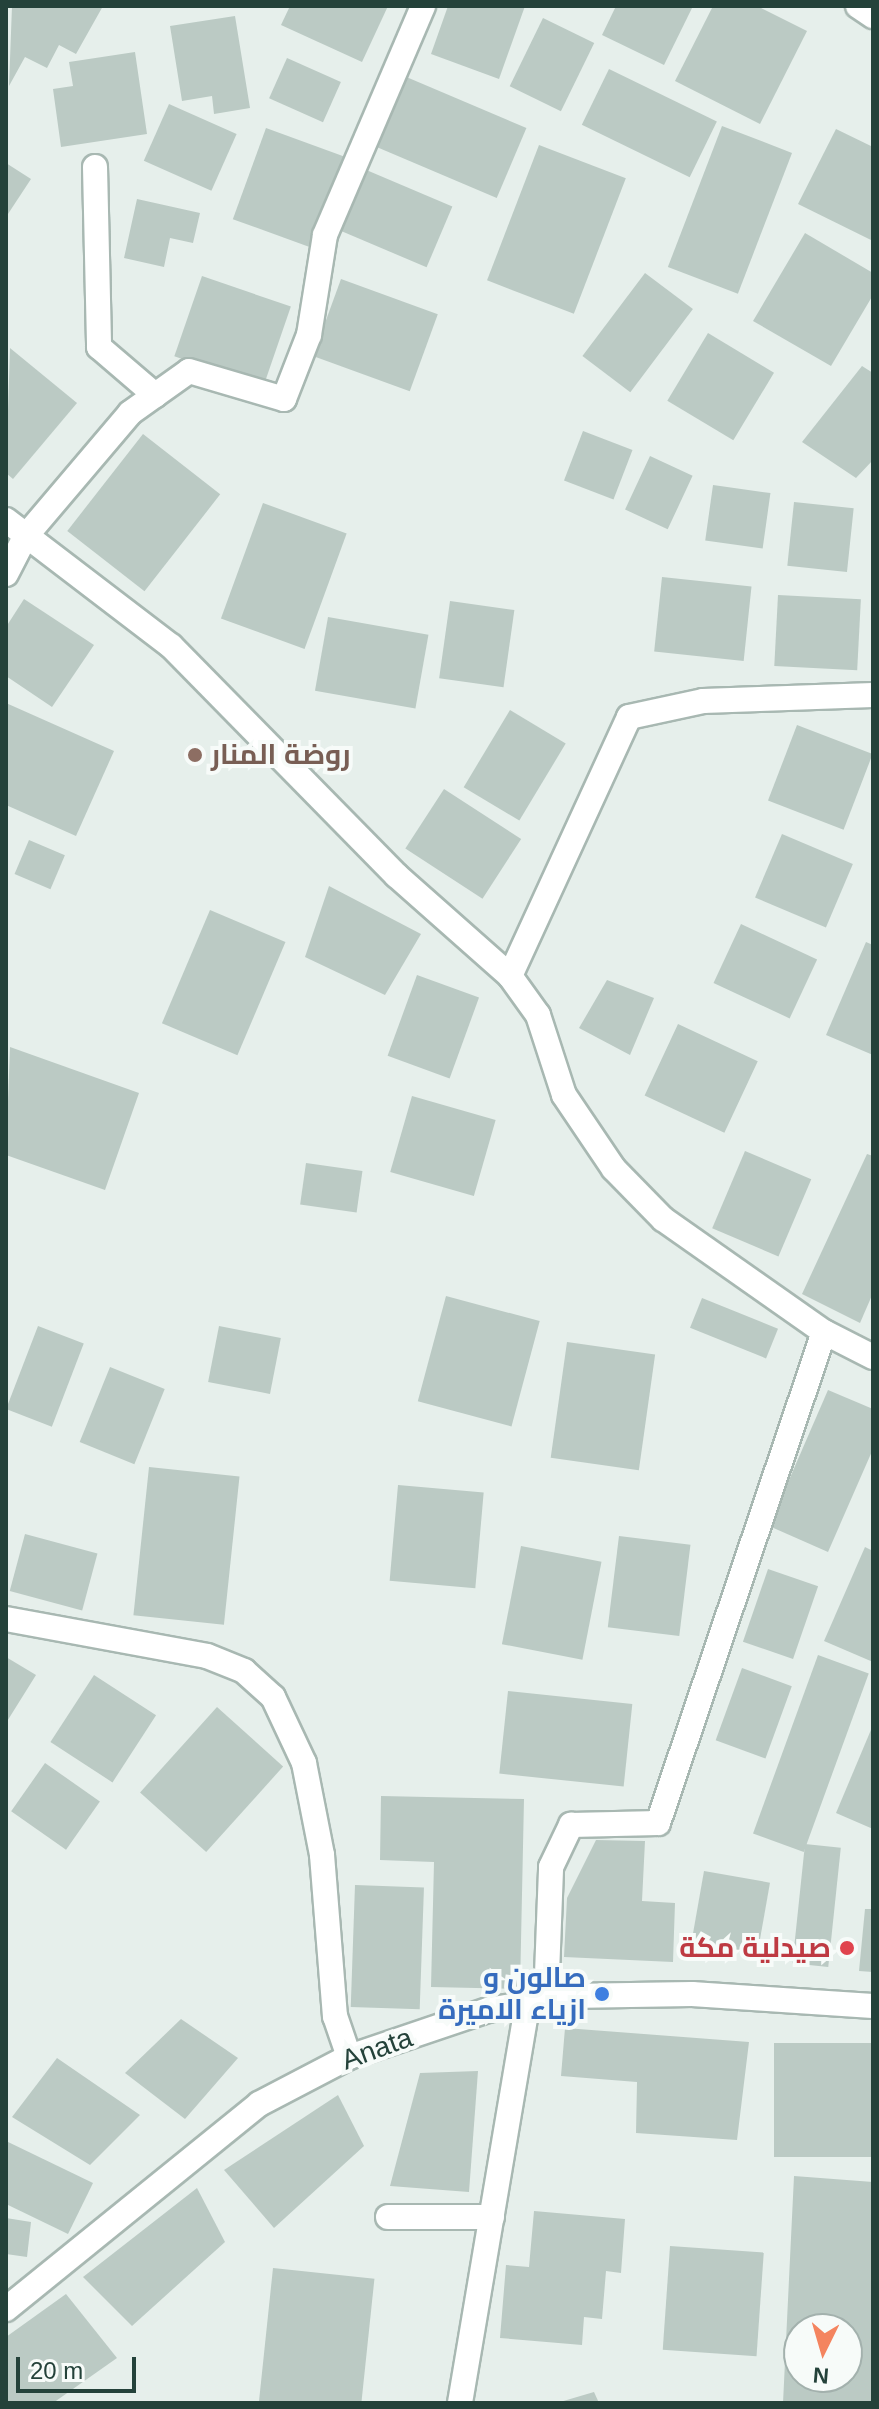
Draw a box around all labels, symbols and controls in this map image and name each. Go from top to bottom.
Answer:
place label: روضة المنار [211,738,350,772]
marker: روضة المنار [186,746,204,764]
place label: صيدلية مكة [679,1931,831,1965]
marker: صيدلية مكة [838,1939,856,1957]
place label: صالون و ازياء الاميرة [438,1961,586,2027]
marker: صالون و ازياء الاميرة [593,1985,611,2003]
street label: Anata [337,2021,417,2077]
north arrow [783,2313,863,2393]
scale bar [20,2341,140,2391]
text: 20 m [30,2357,83,2384]
text: N [812,2362,830,2389]

